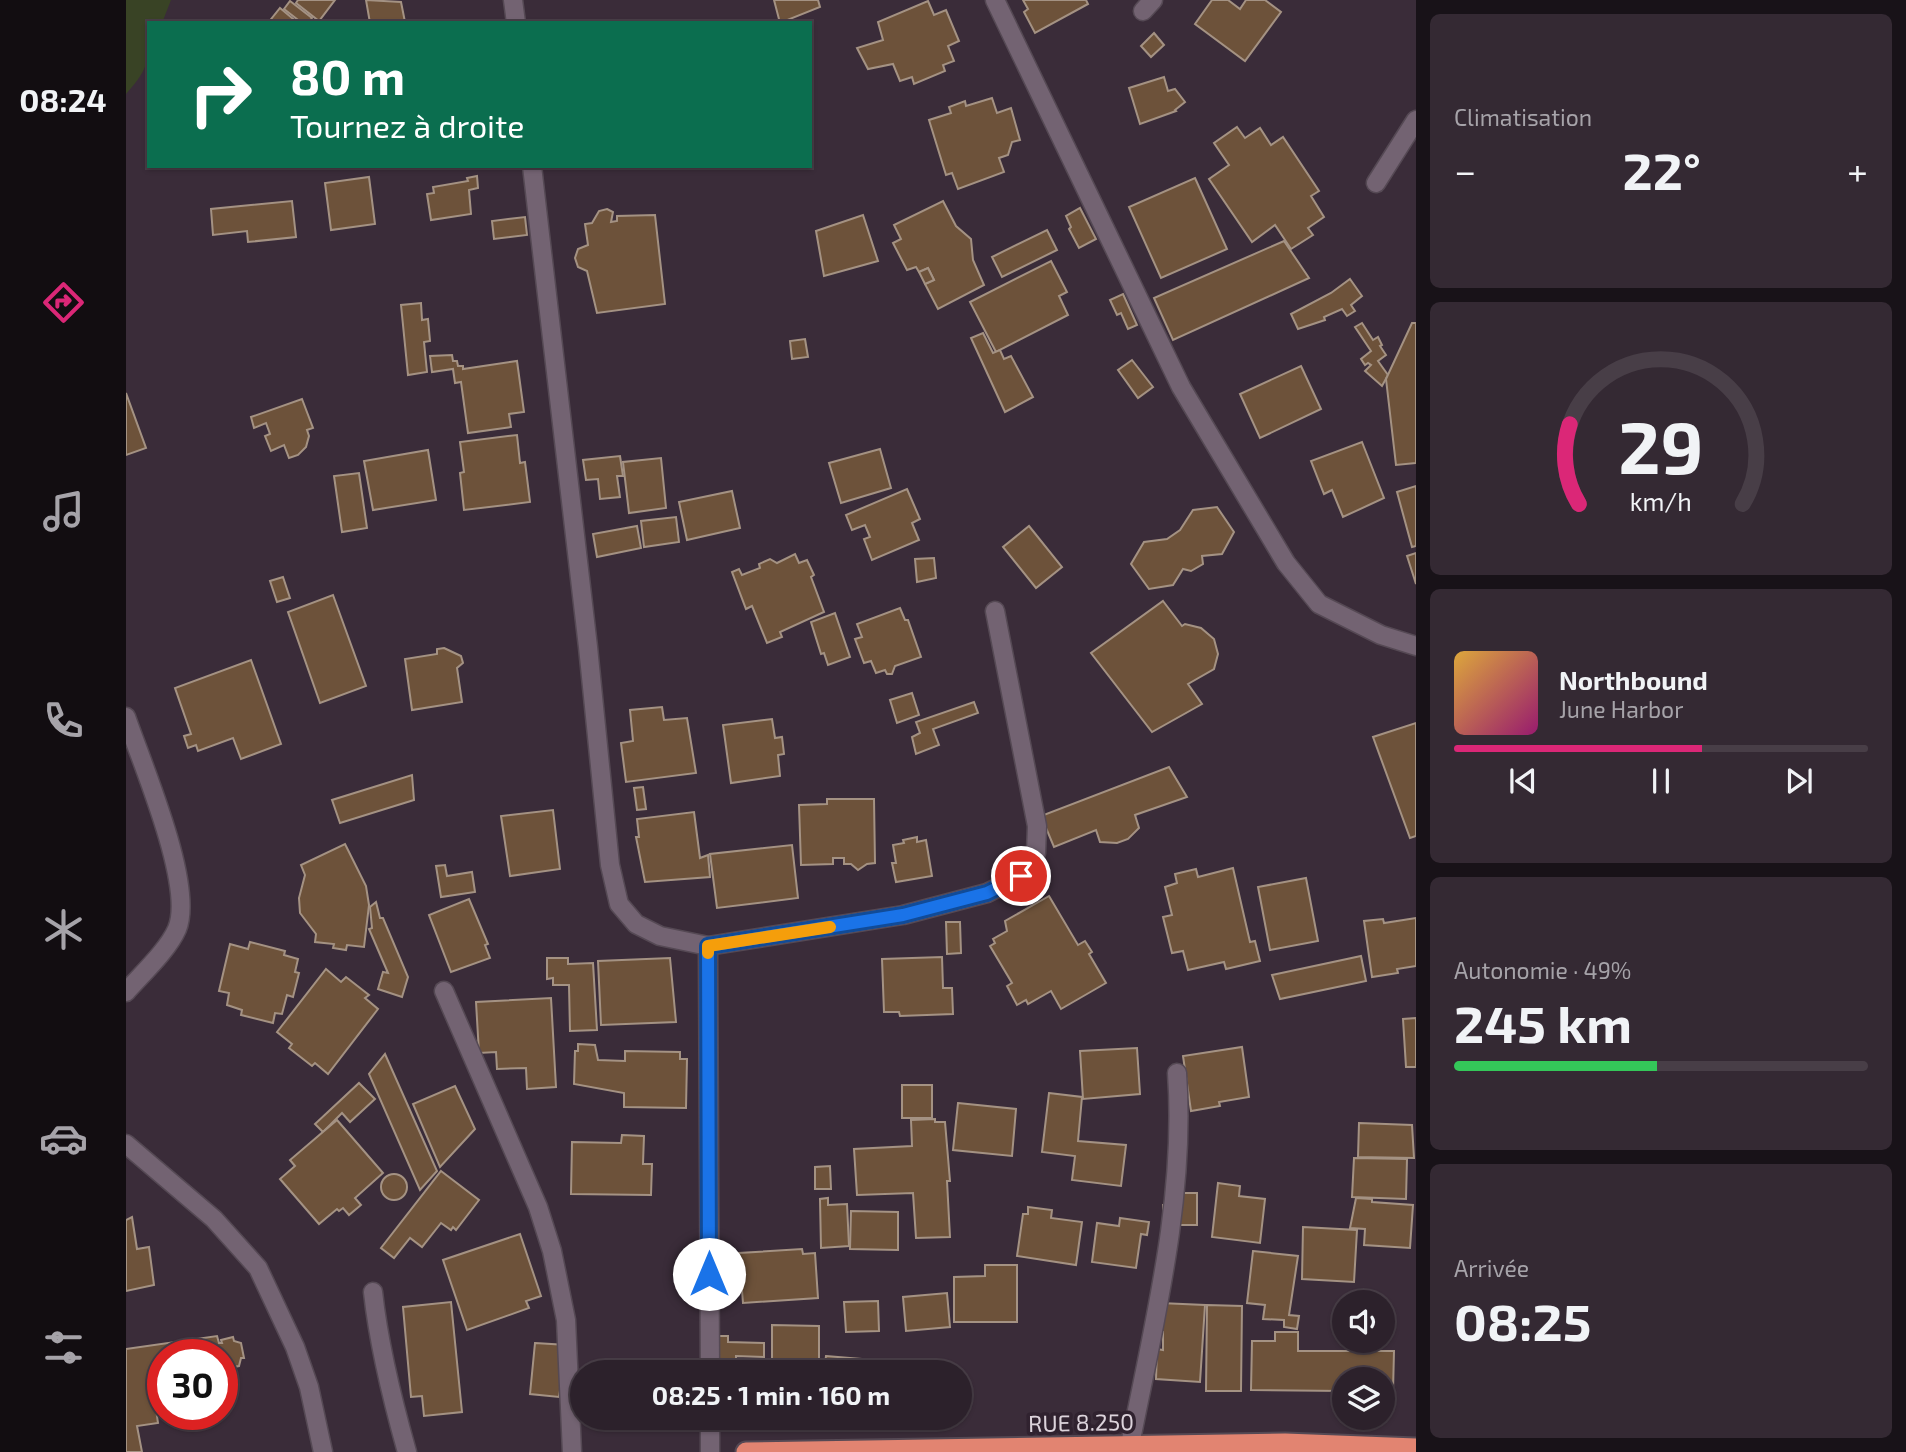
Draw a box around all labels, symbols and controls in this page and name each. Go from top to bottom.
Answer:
text: 80 m [290,46,405,105]
icon: right [175,49,266,140]
text: 08:24 [19,80,107,118]
text: Climatisation [1454,103,1592,131]
text: Tournez à droite [290,106,524,144]
text: 22° [1622,138,1701,200]
text: − [1454,147,1476,193]
text: + [1847,147,1868,193]
icon: directions [39,278,88,327]
text: 29 [1618,402,1704,490]
text: km/h [1630,486,1692,516]
icon: music [39,487,88,536]
text: Northbound [1559,664,1708,695]
text: June Harbor [1559,695,1683,723]
icon: phone [39,696,88,745]
icon: previous [1504,762,1542,800]
icon: pause [1642,762,1680,800]
icon: next [1780,762,1818,800]
pin [991,846,1051,906]
icon: arrive [1002,857,1040,895]
icon: climate [39,905,88,954]
text: Autonomie · 49% [1454,956,1631,984]
text: 245 km [1454,991,1632,1053]
icon: car [39,1114,88,1163]
position arrow [672,1237,746,1311]
text: Arrivée [1454,1254,1529,1282]
text: 08:25 [1454,1289,1592,1351]
map controls [1332,1290,1395,1430]
button: sound [1332,1290,1395,1353]
icon: filters [39,1323,88,1372]
speed limit sign: 30 [147,1339,238,1430]
button: layers [1332,1367,1395,1430]
text: 08:25 · 1 min · 160 m [652,1379,890,1410]
street label: RUE 8.250 [1028,1407,1134,1437]

